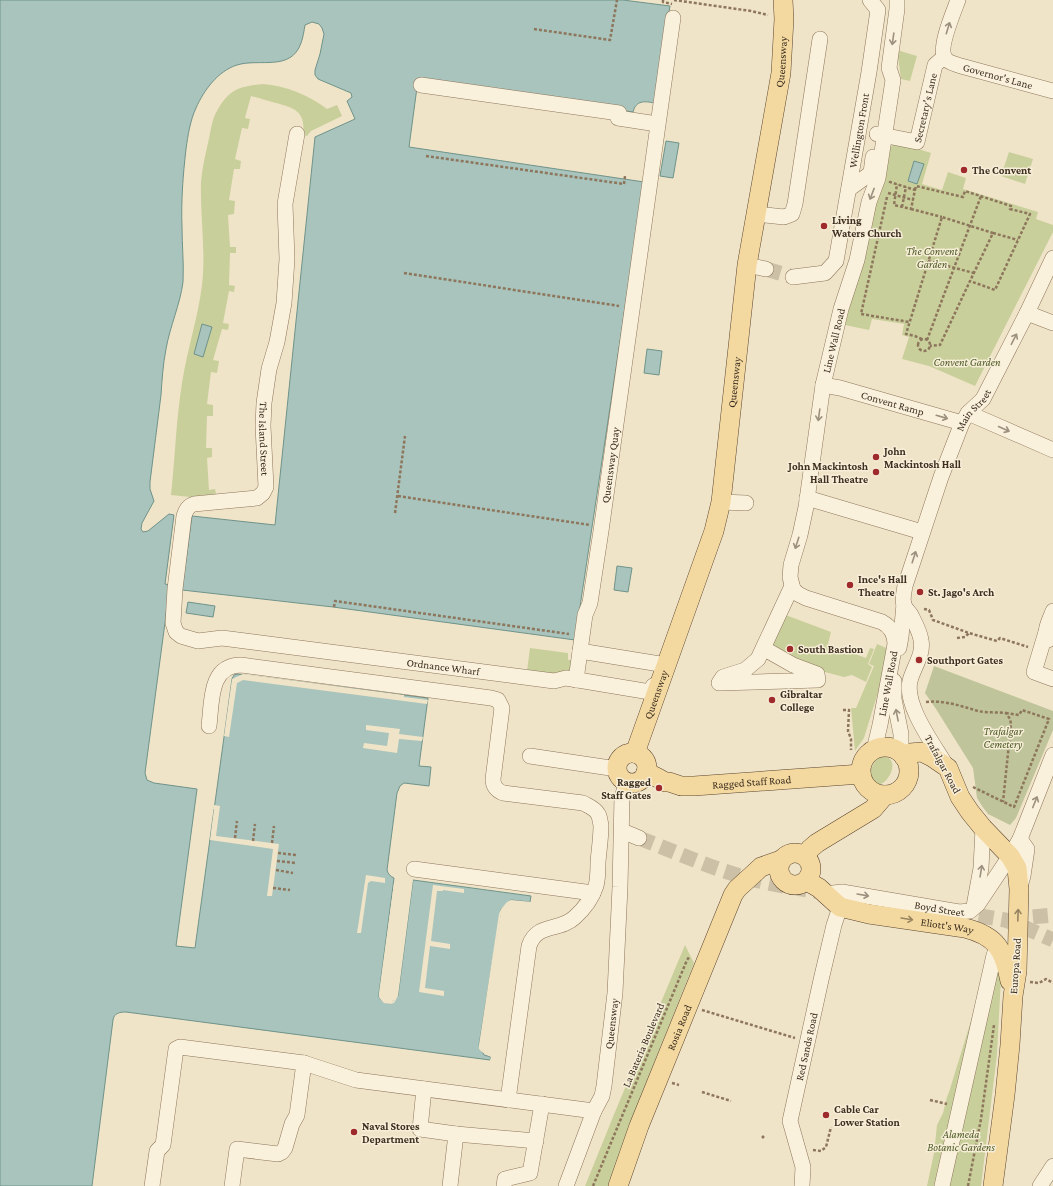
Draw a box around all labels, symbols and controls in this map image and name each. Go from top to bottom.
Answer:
one-way arrow [945,22,952,35]
one-way arrow [889,32,897,45]
street label: Queensway [773,35,790,88]
street label: Governor's Lane [962,61,1034,91]
street label: Secretary's Lane [911,72,939,144]
street label: Wellington Front [846,92,871,169]
place label: The Convent [972,164,1031,176]
marker: The Convent [959,165,969,175]
one-way arrow [867,187,875,199]
place label: Living Waters Church [831,214,902,239]
marker: Living Waters Church [819,221,829,231]
park label: The Convent Garden [906,245,959,270]
street label: Line Wall Road [820,307,847,374]
one-way arrow [1010,333,1018,345]
street label: Queensway [725,355,744,408]
park label: Convent Garden [934,356,1001,368]
street label: Main Street [953,387,993,433]
street label: Convent Ramp [860,388,926,419]
street label: The Island Street [257,401,271,476]
one-way arrow [815,408,823,421]
one-way arrow [935,414,948,421]
street label: Queensway Quay [599,425,623,504]
one-way arrow [998,426,1010,433]
place label: John Mackintosh Hall [883,445,962,470]
marker: John Mackintosh Hall [871,452,881,462]
place label: John Mackintosh Hall Theatre [787,460,869,485]
marker: John Mackintosh Hall Theatre [871,467,881,477]
one-way arrow [793,536,800,549]
one-way arrow [911,551,918,564]
place label: Ince's Hall Theatre [858,573,908,598]
marker: Ince's Hall Theatre [845,580,855,590]
place label: St. Jago's Arch [928,586,995,598]
marker: St. Jago's Arch [915,587,925,597]
place label: South Bastion [798,643,864,655]
marker: South Bastion [785,644,795,654]
street label: Line Wall Road [876,650,900,717]
place label: Southport Gates [927,654,1003,666]
marker: Southport Gates [914,655,924,665]
street label: Ordnance Wharf [406,656,481,677]
street label: Queensway [642,668,671,721]
place label: Gibraltar College [780,688,823,713]
marker: Gibraltar College [767,695,777,705]
one-way arrow [893,709,901,722]
park label: Trafalgar Cemetery [983,725,1024,751]
street label: Trafalgar Road [922,733,964,796]
street label: Ragged Staff Road [712,773,792,791]
place label: Ragged Staff Gates [601,776,652,801]
marker: Ragged Staff Gates [654,783,664,793]
one-way arrow [1031,797,1039,809]
one-way arrow [977,865,985,878]
one-way arrow [857,891,870,899]
street label: Boyd Street [914,899,965,918]
one-way arrow [1015,909,1022,922]
one-way arrow [900,916,913,924]
street label: Eliott's Way [920,916,976,937]
street label: Europa Road [1007,937,1024,994]
street label: Queensway [602,997,621,1050]
street label: La Bateria Boulevard [620,1001,666,1089]
street label: Rosia Road [664,1003,694,1052]
street label: Red Sands Road [793,1011,820,1082]
place label: Cable Car Lower Station [834,1103,900,1128]
marker: Cable Car Lower Station [821,1110,831,1120]
place label: Naval Stores Department [362,1120,420,1145]
marker: Naval Stores Department [349,1127,359,1137]
park label: Alameda Botanic Gardens [927,1128,995,1153]

